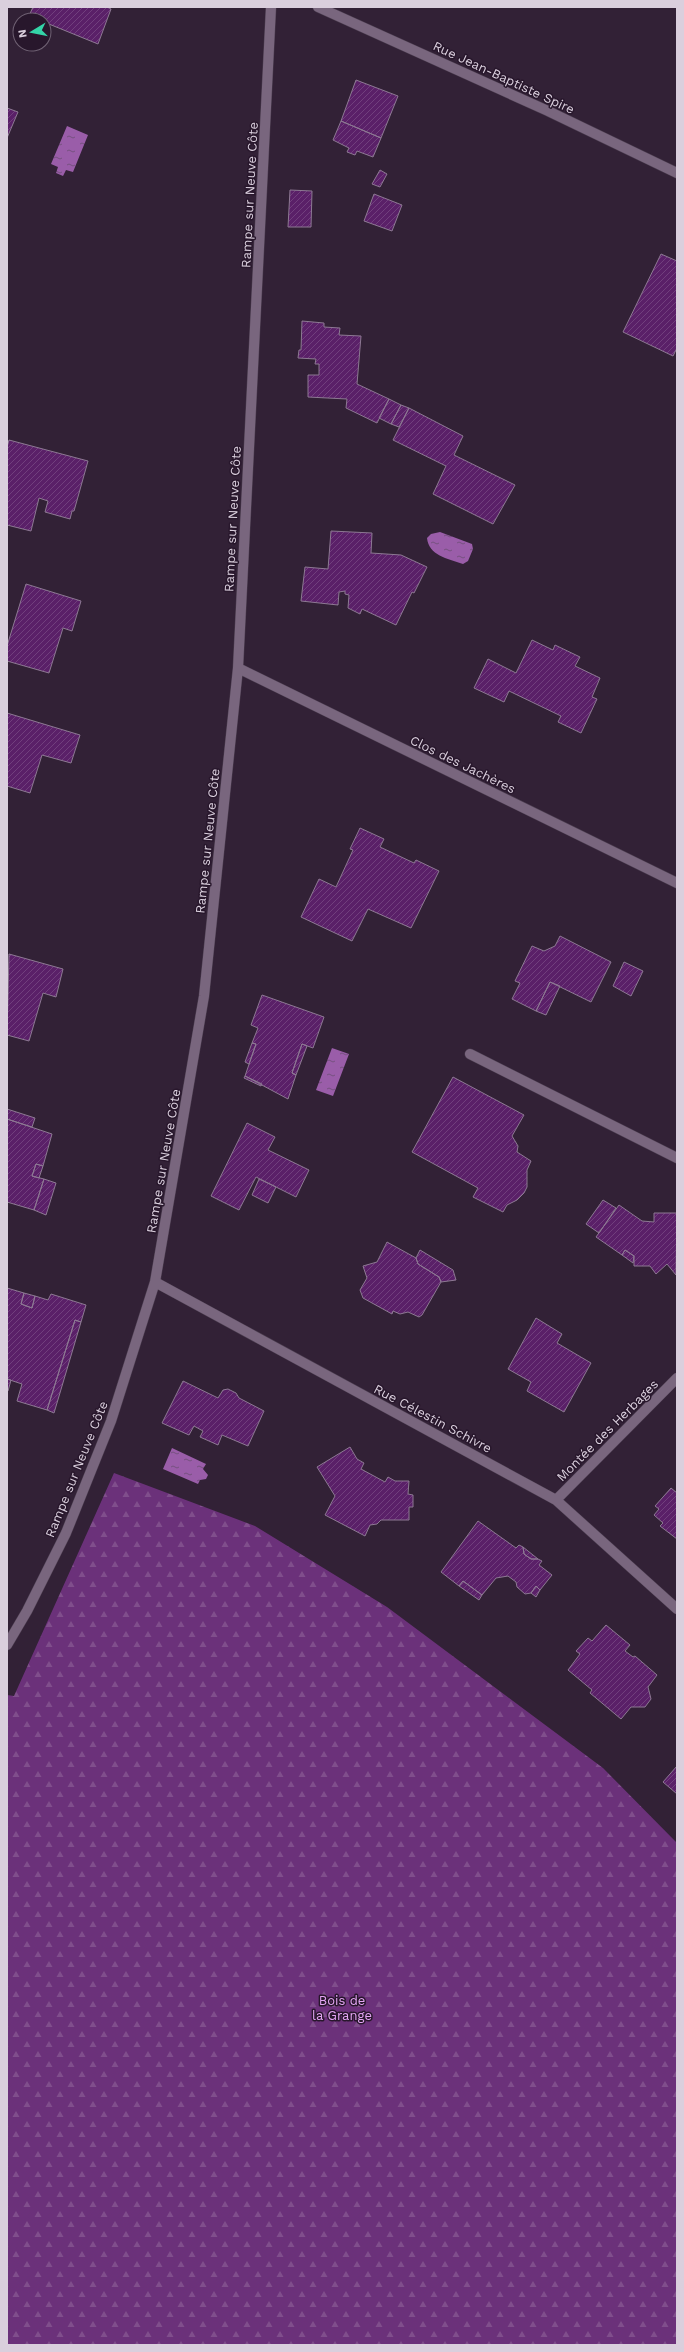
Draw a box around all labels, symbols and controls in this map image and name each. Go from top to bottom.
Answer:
north arrow [12,12,52,52]
text: N [16,29,30,39]
street label: Rue Jean-Baptiste Spire [431,38,577,117]
street label: Rampe sur Neuve Côte [238,122,261,268]
street label: Rampe sur Neuve Côte [221,446,244,592]
street label: Clos des Jachères [408,732,518,797]
street label: Rampe sur Neuve Côte [192,768,223,914]
street label: Rampe sur Neuve Côte [143,1088,184,1234]
street label: Montée des Herbages [553,1376,661,1484]
street label: Rue Célestin Schivre [371,1381,494,1456]
street label: Rampe sur Neuve Côte [42,1399,111,1540]
park label: Bois de la Grange [312,1993,372,2023]

